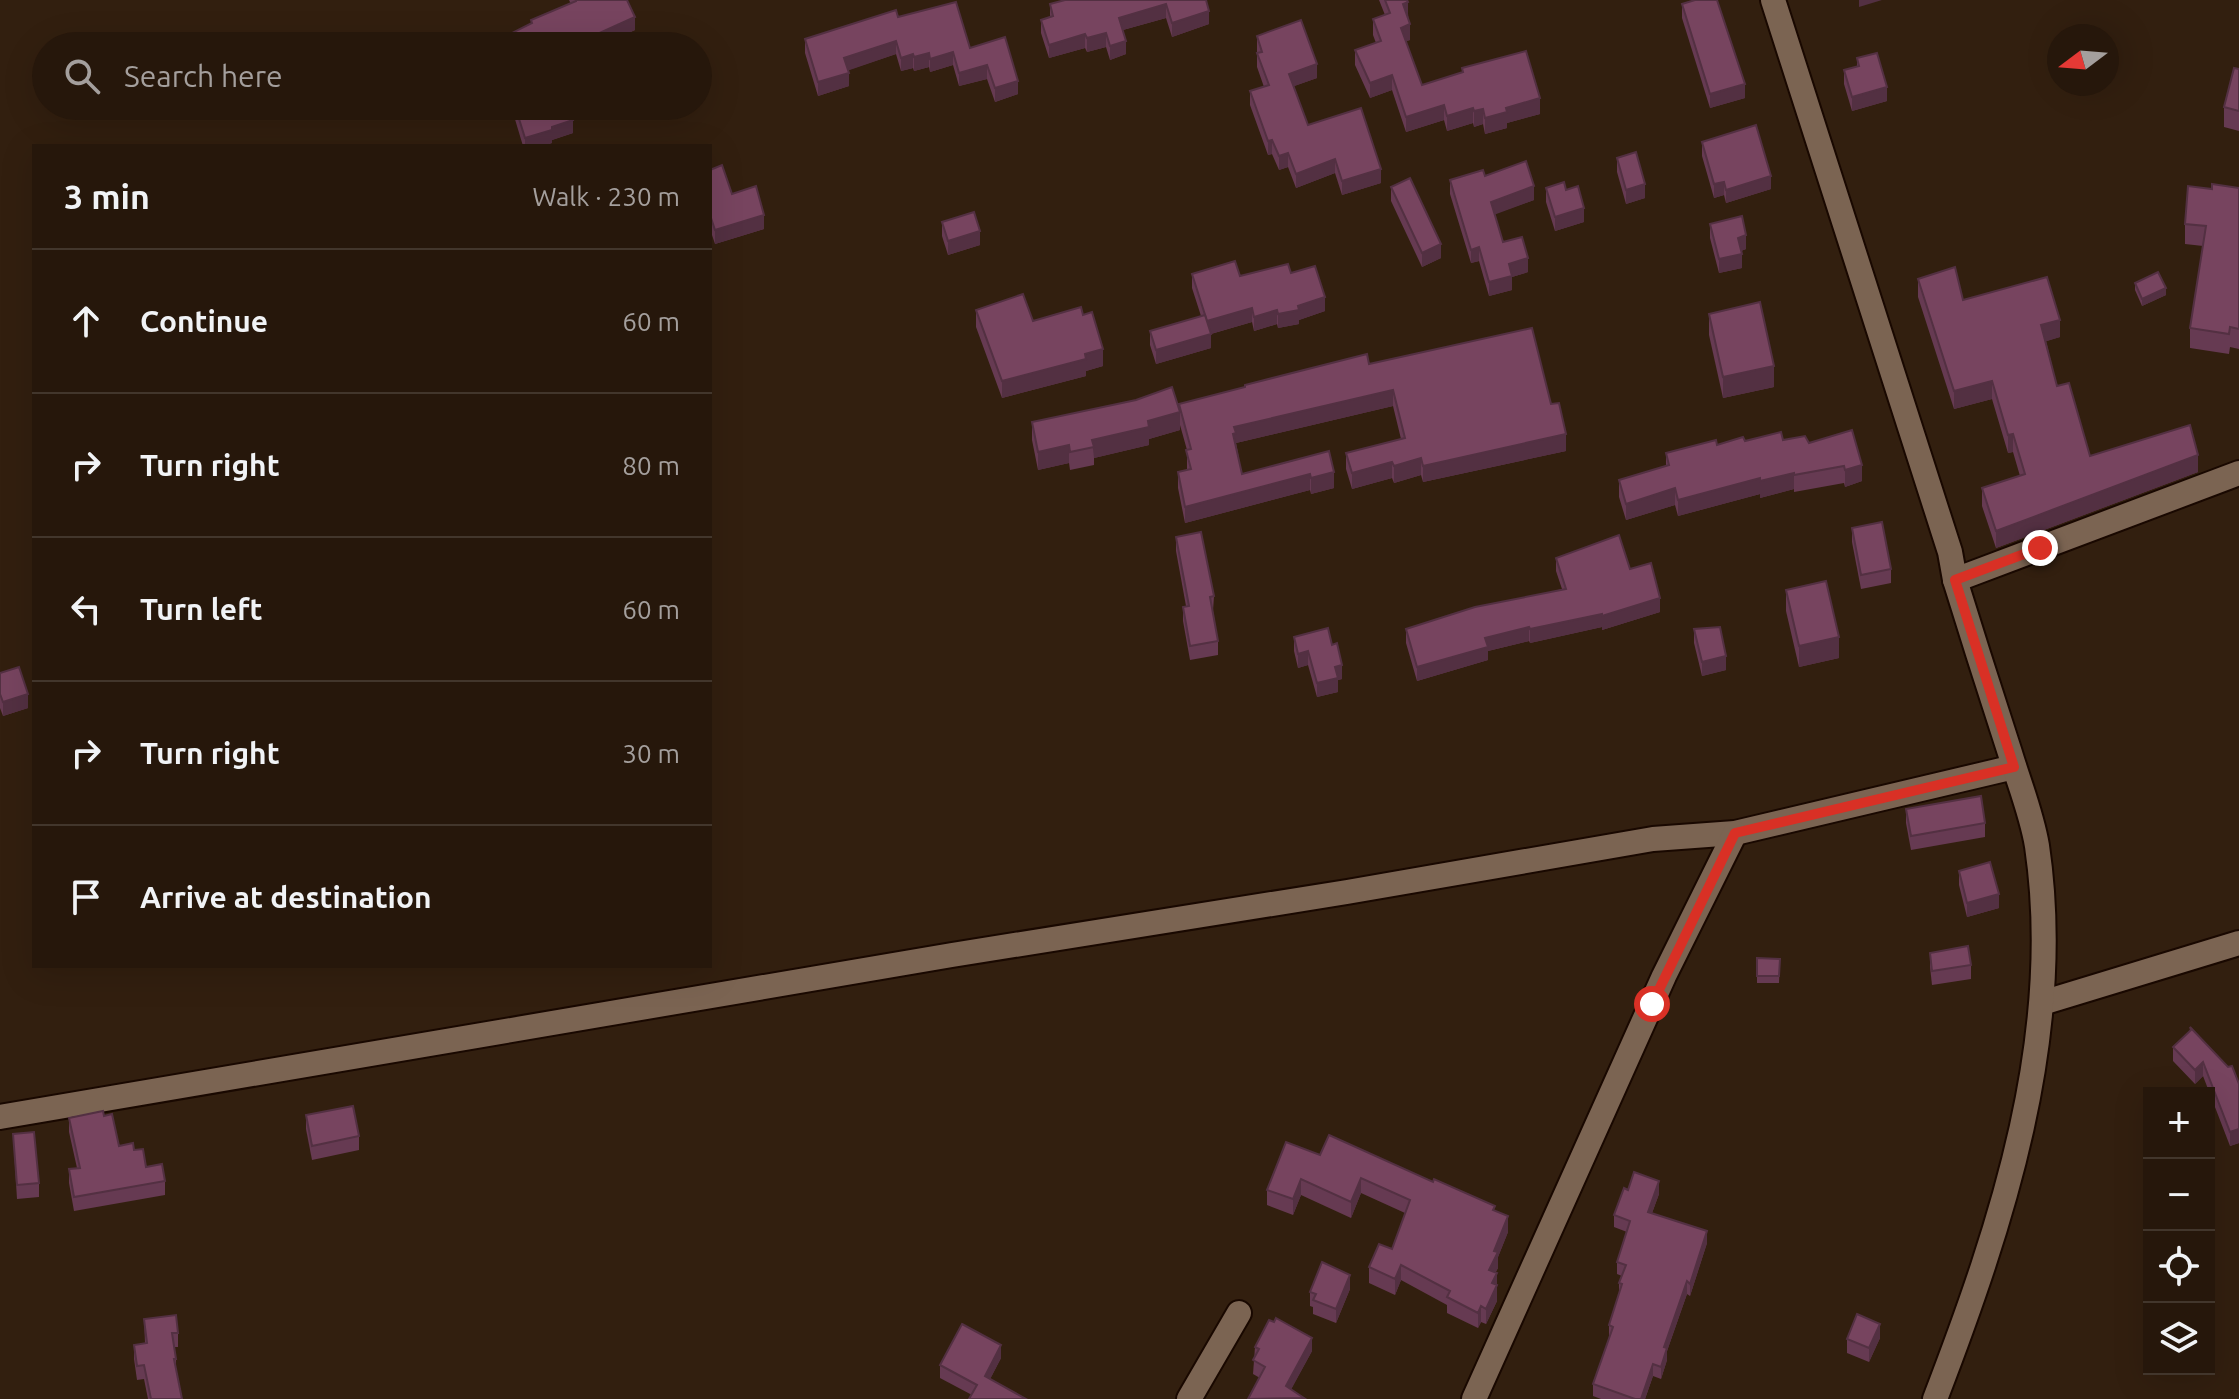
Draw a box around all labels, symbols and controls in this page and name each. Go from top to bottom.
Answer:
north arrow [2047,24,2119,96]
search box [32,32,712,120]
icon: search [60,54,104,98]
text: Search here [124,59,283,93]
text: 3 min [64,177,150,215]
text: Walk · 230 m [532,182,680,211]
icon: ahead [64,299,108,343]
text: Continue [140,304,268,338]
text: 60 m [622,307,680,336]
icon: right [64,443,108,487]
text: Turn right [140,448,280,482]
text: 80 m [622,451,680,480]
route end [2022,530,2058,566]
icon: left [64,587,108,631]
text: Turn left [140,592,262,626]
text: 60 m [622,595,680,624]
icon: right [64,731,108,775]
text: Turn right [140,736,280,770]
text: 30 m [622,739,680,768]
icon: arrive [64,875,108,919]
text: Arrive at destination [140,880,432,914]
route start [1634,986,1670,1022]
map controls [2143,1087,2215,1375]
button: + [2143,1087,2215,1159]
button: − [2143,1159,2215,1231]
button: locate [2143,1231,2215,1303]
button: layers [2143,1303,2215,1375]

